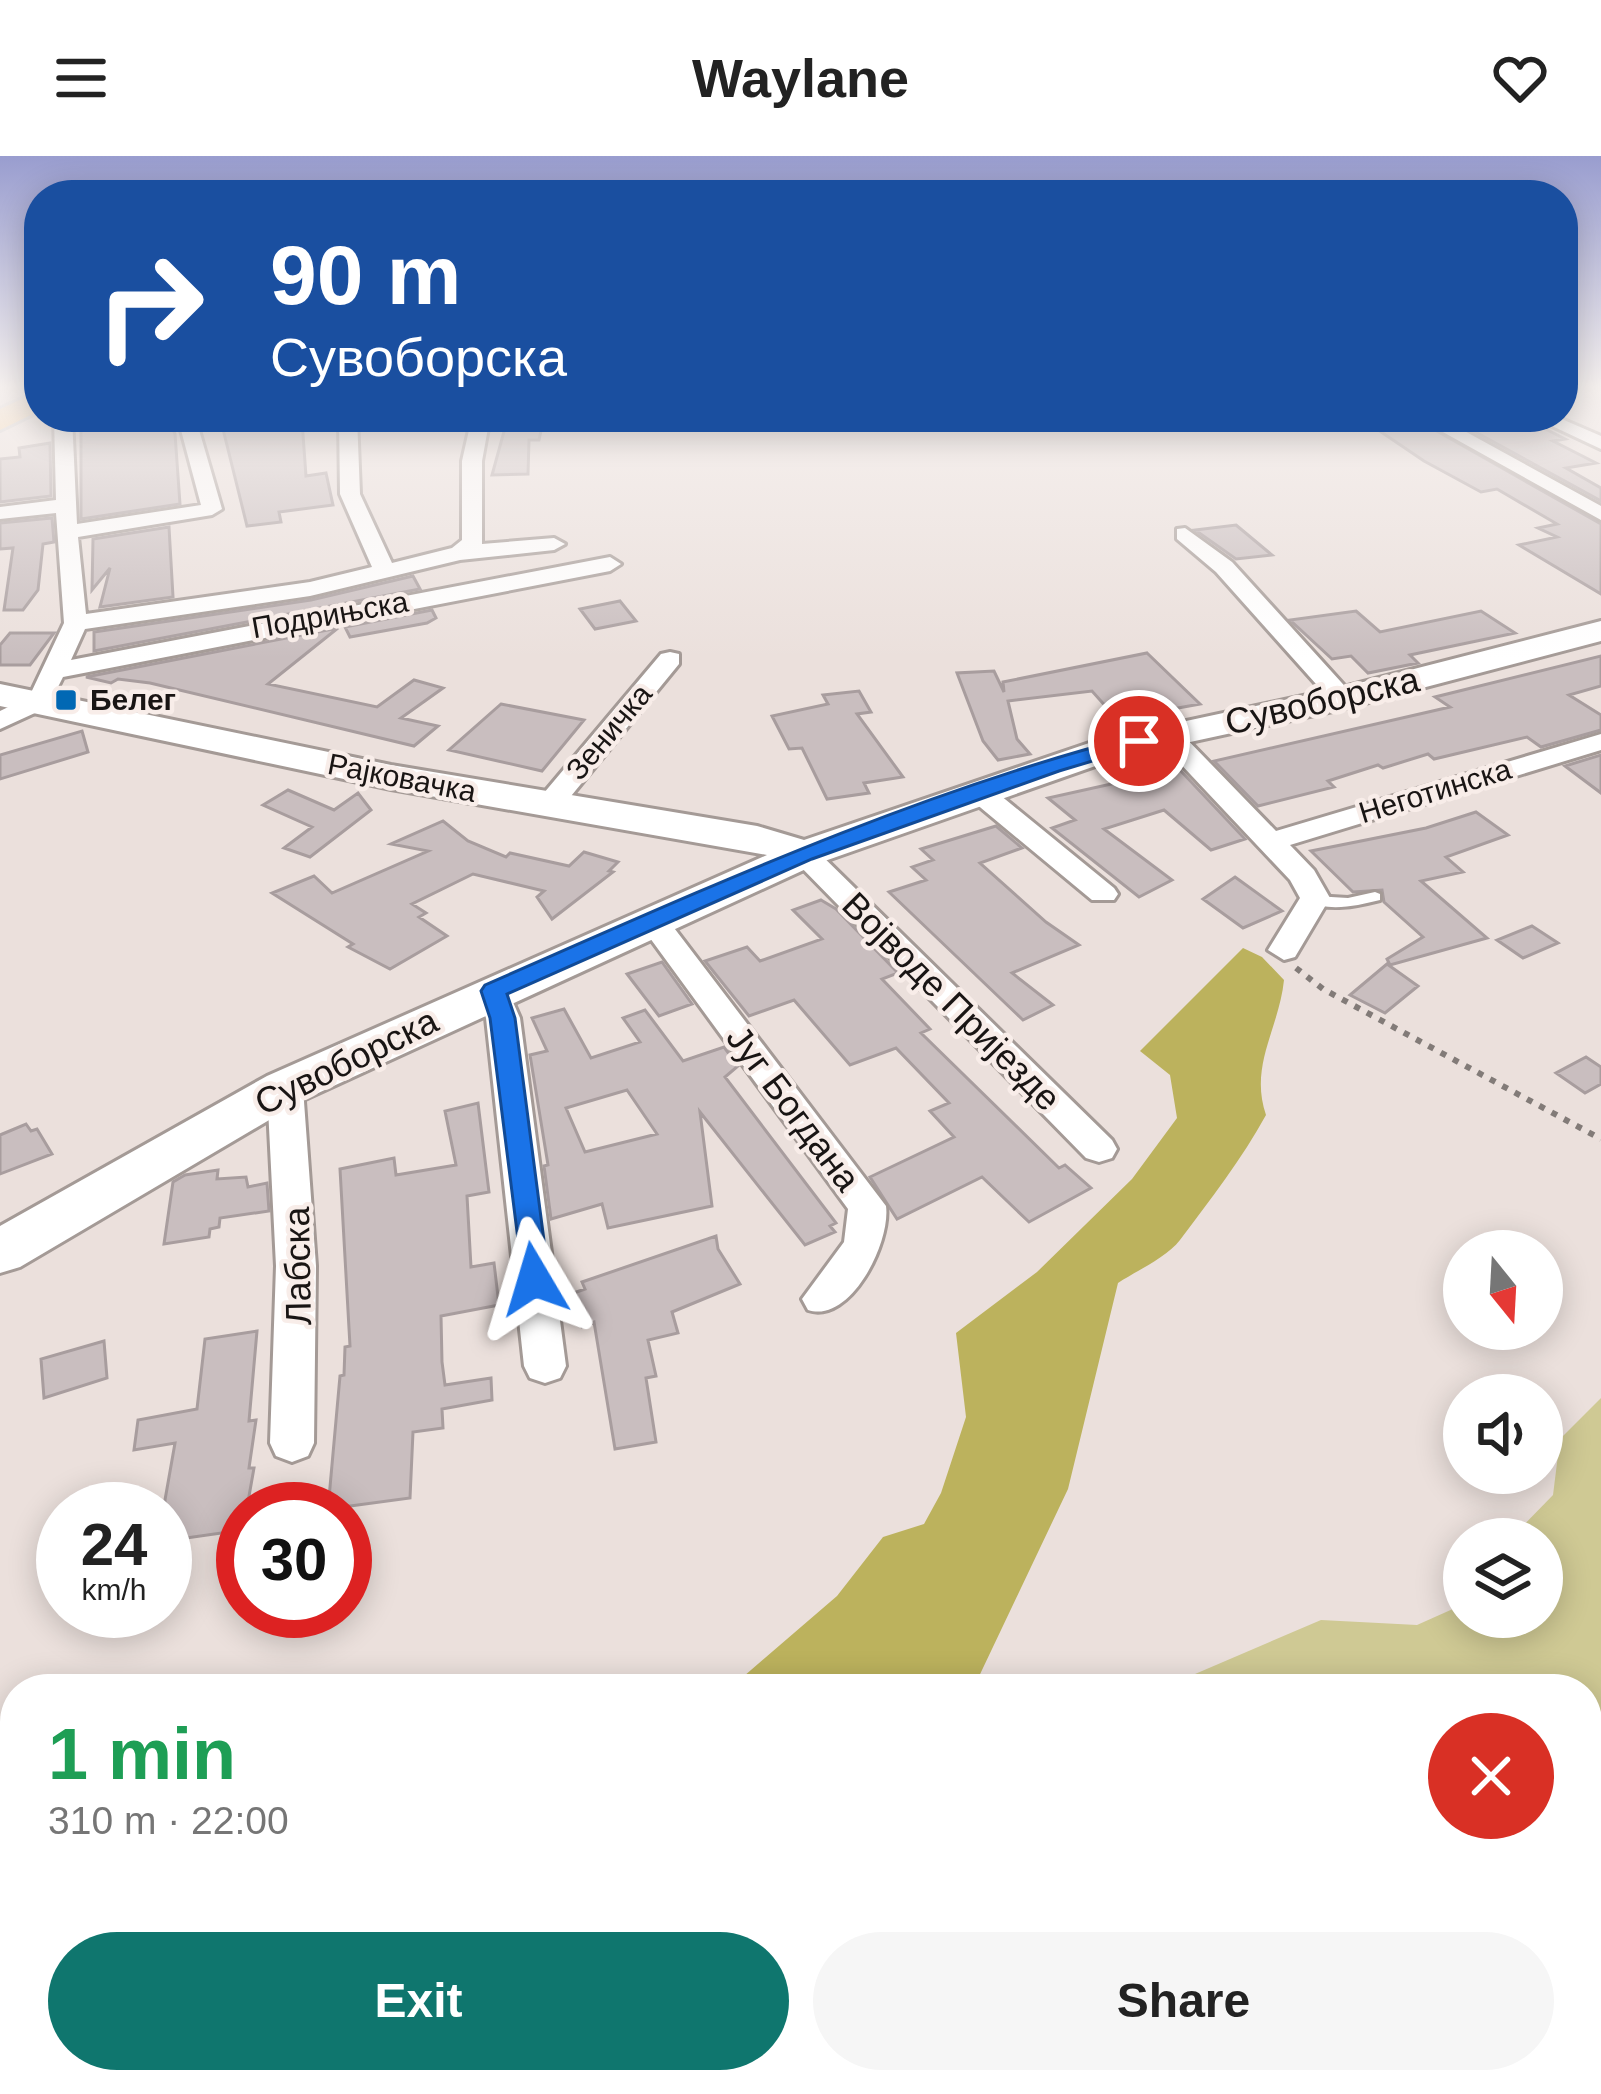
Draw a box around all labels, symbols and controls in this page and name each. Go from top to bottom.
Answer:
icon: menu [48,45,114,111]
icon: heart [1487,45,1553,111]
text: Waylane [692,48,909,108]
icon: right [72,228,228,384]
text: 90 m [270,228,461,322]
text: Сувоборска [270,327,567,387]
street label: Подрињска [249,584,411,645]
street label: Сувоборска [1221,658,1424,743]
street label: Зеничка [559,677,658,786]
place label: Белег [90,683,176,716]
marker: Белег [53,687,79,713]
pin [1088,690,1190,792]
icon: arrive [1106,708,1172,774]
street label: Рајковачка [325,747,479,808]
street label: Неготинска [1355,752,1515,829]
street label: Војводе Пријезде [834,884,1069,1119]
street label: Сувоборска [248,999,445,1123]
street label: Југ Богдана [718,1018,869,1199]
street label: Лабска [276,1205,319,1326]
position arrow [471,1216,597,1342]
north arrow [1443,1230,1563,1350]
map controls [1443,1230,1563,1638]
button: sound [1443,1374,1563,1494]
speed limit sign: 30 [216,1482,372,1638]
text: 24 [81,1511,147,1578]
button: layers [1443,1518,1563,1638]
text: km/h [81,1573,147,1606]
button: close [1428,1713,1554,1839]
text: 1 min [48,1714,236,1794]
text: 310 m · 22:00 [48,1799,289,1842]
button: Exit [48,1932,789,2070]
button: Share [813,1932,1554,2070]

